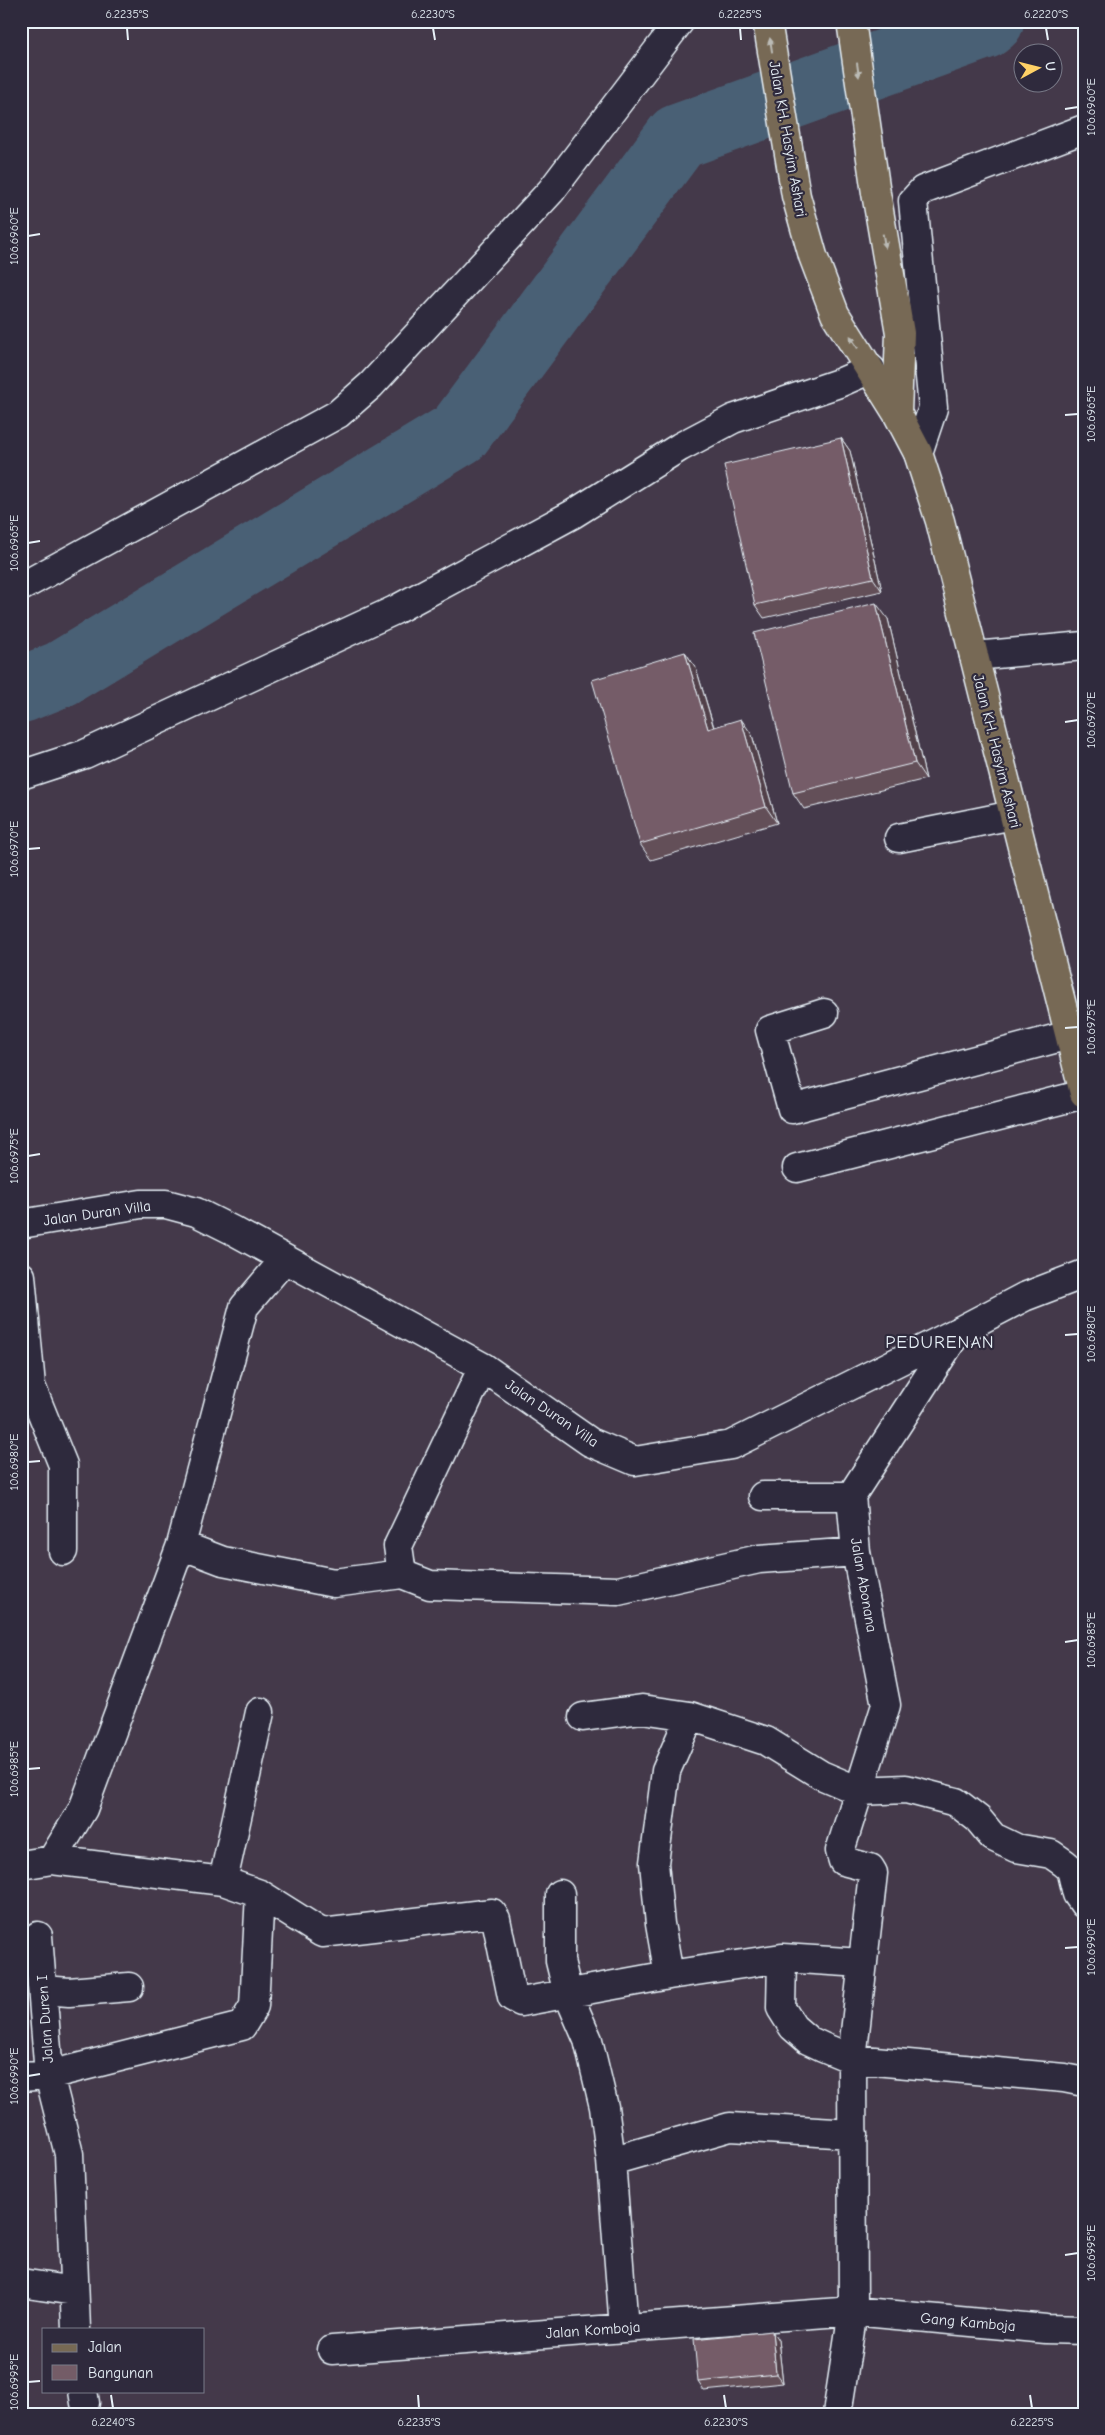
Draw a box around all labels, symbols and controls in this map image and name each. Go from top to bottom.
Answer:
text: 6.2235°S [105,7,149,21]
text: 6.2230°S [411,7,455,21]
text: 6.2225°S [718,7,762,21]
text: 6.2220°S [1024,7,1068,21]
one-way arrow [766,36,774,52]
north arrow [1012,42,1062,92]
street label: Jalan KH. Hasyim Ashari [765,60,811,218]
text: U [1041,61,1059,72]
one-way arrow [854,62,862,78]
text: 106.6960°E [1084,78,1098,136]
text: 106.6960°E [7,207,21,265]
one-way arrow [881,234,889,250]
one-way arrow [849,335,858,348]
text: 106.6965°E [1084,386,1098,442]
text: 106.6965°E [7,515,21,571]
street label: Jalan KH. Hasyim Ashari [969,672,1025,830]
text: 106.6970°E [1084,692,1098,748]
text: 106.6970°E [7,821,21,877]
text: 106.6975°E [1084,999,1098,1055]
text: 106.6975°E [7,1128,21,1184]
street label: Jalan Duran Villa [42,1197,152,1229]
text: 106.6980°E [1084,1306,1098,1362]
district label: PEDURENAN [885,1332,995,1353]
street label: Jalan Duran Villa [502,1375,602,1451]
text: 106.6980°E [7,1434,21,1490]
street label: Jalan Abonana [847,1536,881,1634]
text: 106.6985°E [1084,1612,1098,1668]
text: 106.6985°E [7,1741,21,1797]
text: 106.6990°E [1084,1918,1098,1976]
street label: Jalan Duren I [33,1974,57,2064]
text: 106.6990°E [7,2047,21,2105]
text: 106.6995°E [1084,2225,1098,2281]
street label: Gang Kamboja [920,2309,1016,2335]
street label: Jalan Komboja [545,2318,641,2342]
legend [42,2328,205,2392]
text: Jalan [88,2338,122,2356]
text: 106.6995°E [7,2354,21,2410]
text: Bangunan [88,2364,153,2382]
text: 6.2240°S [91,2415,135,2429]
text: 6.2235°S [397,2415,441,2429]
text: 6.2230°S [704,2415,748,2429]
text: 6.2225°S [1010,2415,1054,2429]

